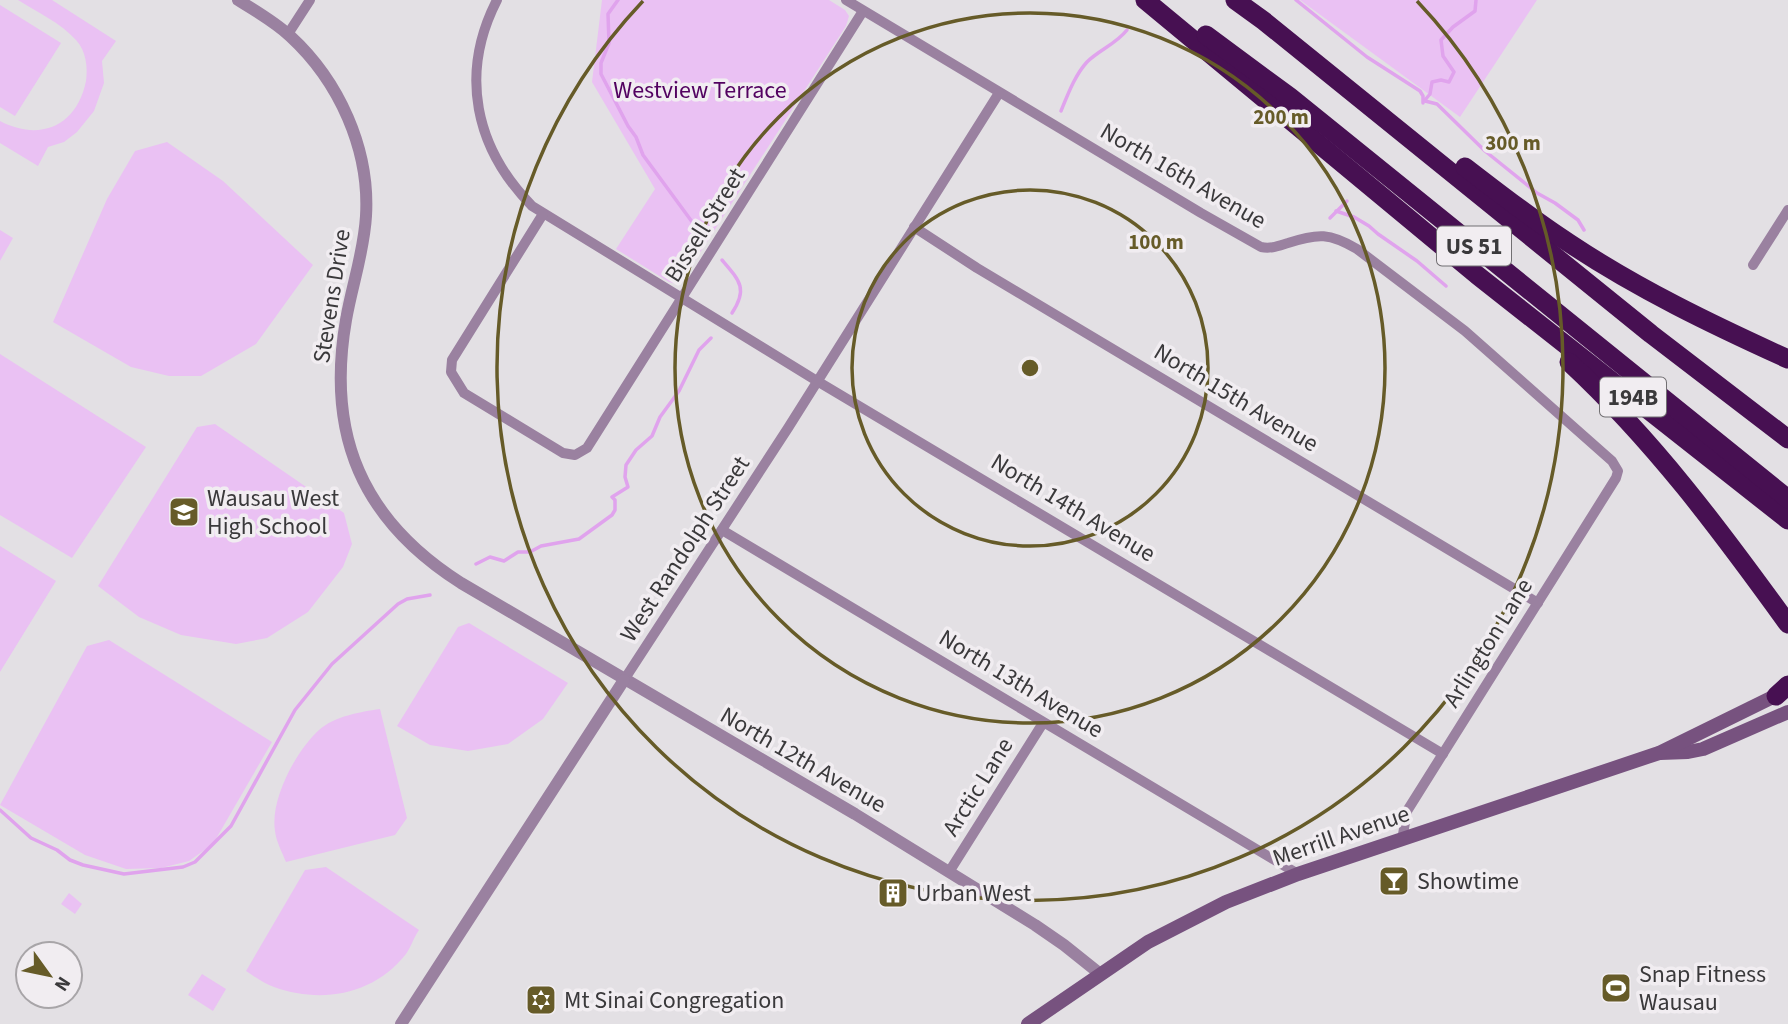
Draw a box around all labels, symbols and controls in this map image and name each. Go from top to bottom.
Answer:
park label: Westview Terrace [613,73,787,108]
text: 200 m [1253,102,1309,132]
street label: North 16th Avenue [1093,114,1273,238]
text: 300 m [1485,128,1541,158]
street label: Bissell Street [656,161,754,289]
street label: Stevens Drive [304,227,360,365]
text: 100 m [1128,227,1184,257]
road number: US 51 [1437,227,1511,266]
street label: North 15th Avenue [1147,335,1325,461]
centre of rings [1018,356,1042,380]
road number: 194B [1600,378,1666,416]
street label: North 14th Avenue [984,445,1162,571]
street label: West Randolph Street [612,449,758,649]
place label: Wausau West High School [207,481,339,544]
school or university icon: Wausau West High School [167,495,201,529]
street label: Arlington Lane [1434,572,1542,714]
street label: North 13th Avenue [932,621,1110,747]
street label: North 12th Avenue [713,698,893,822]
street label: Arctic Lane [934,731,1022,843]
street label: Merrill Avenue [1268,796,1414,876]
bar icon: Showtime [1377,864,1411,898]
place label: Showtime [1417,864,1519,899]
building icon: Urban West [876,876,910,910]
place label: Urban West [916,876,1031,911]
north arrow [14,940,84,1010]
place label: Snap Fitness Wausau [1639,957,1766,1020]
text: N [47,971,77,996]
sports icon: Snap Fitness Wausau [1599,971,1633,1005]
synagogue icon: Mt Sinai Congregation [524,983,558,1017]
place label: Mt Sinai Congregation [564,983,784,1018]

